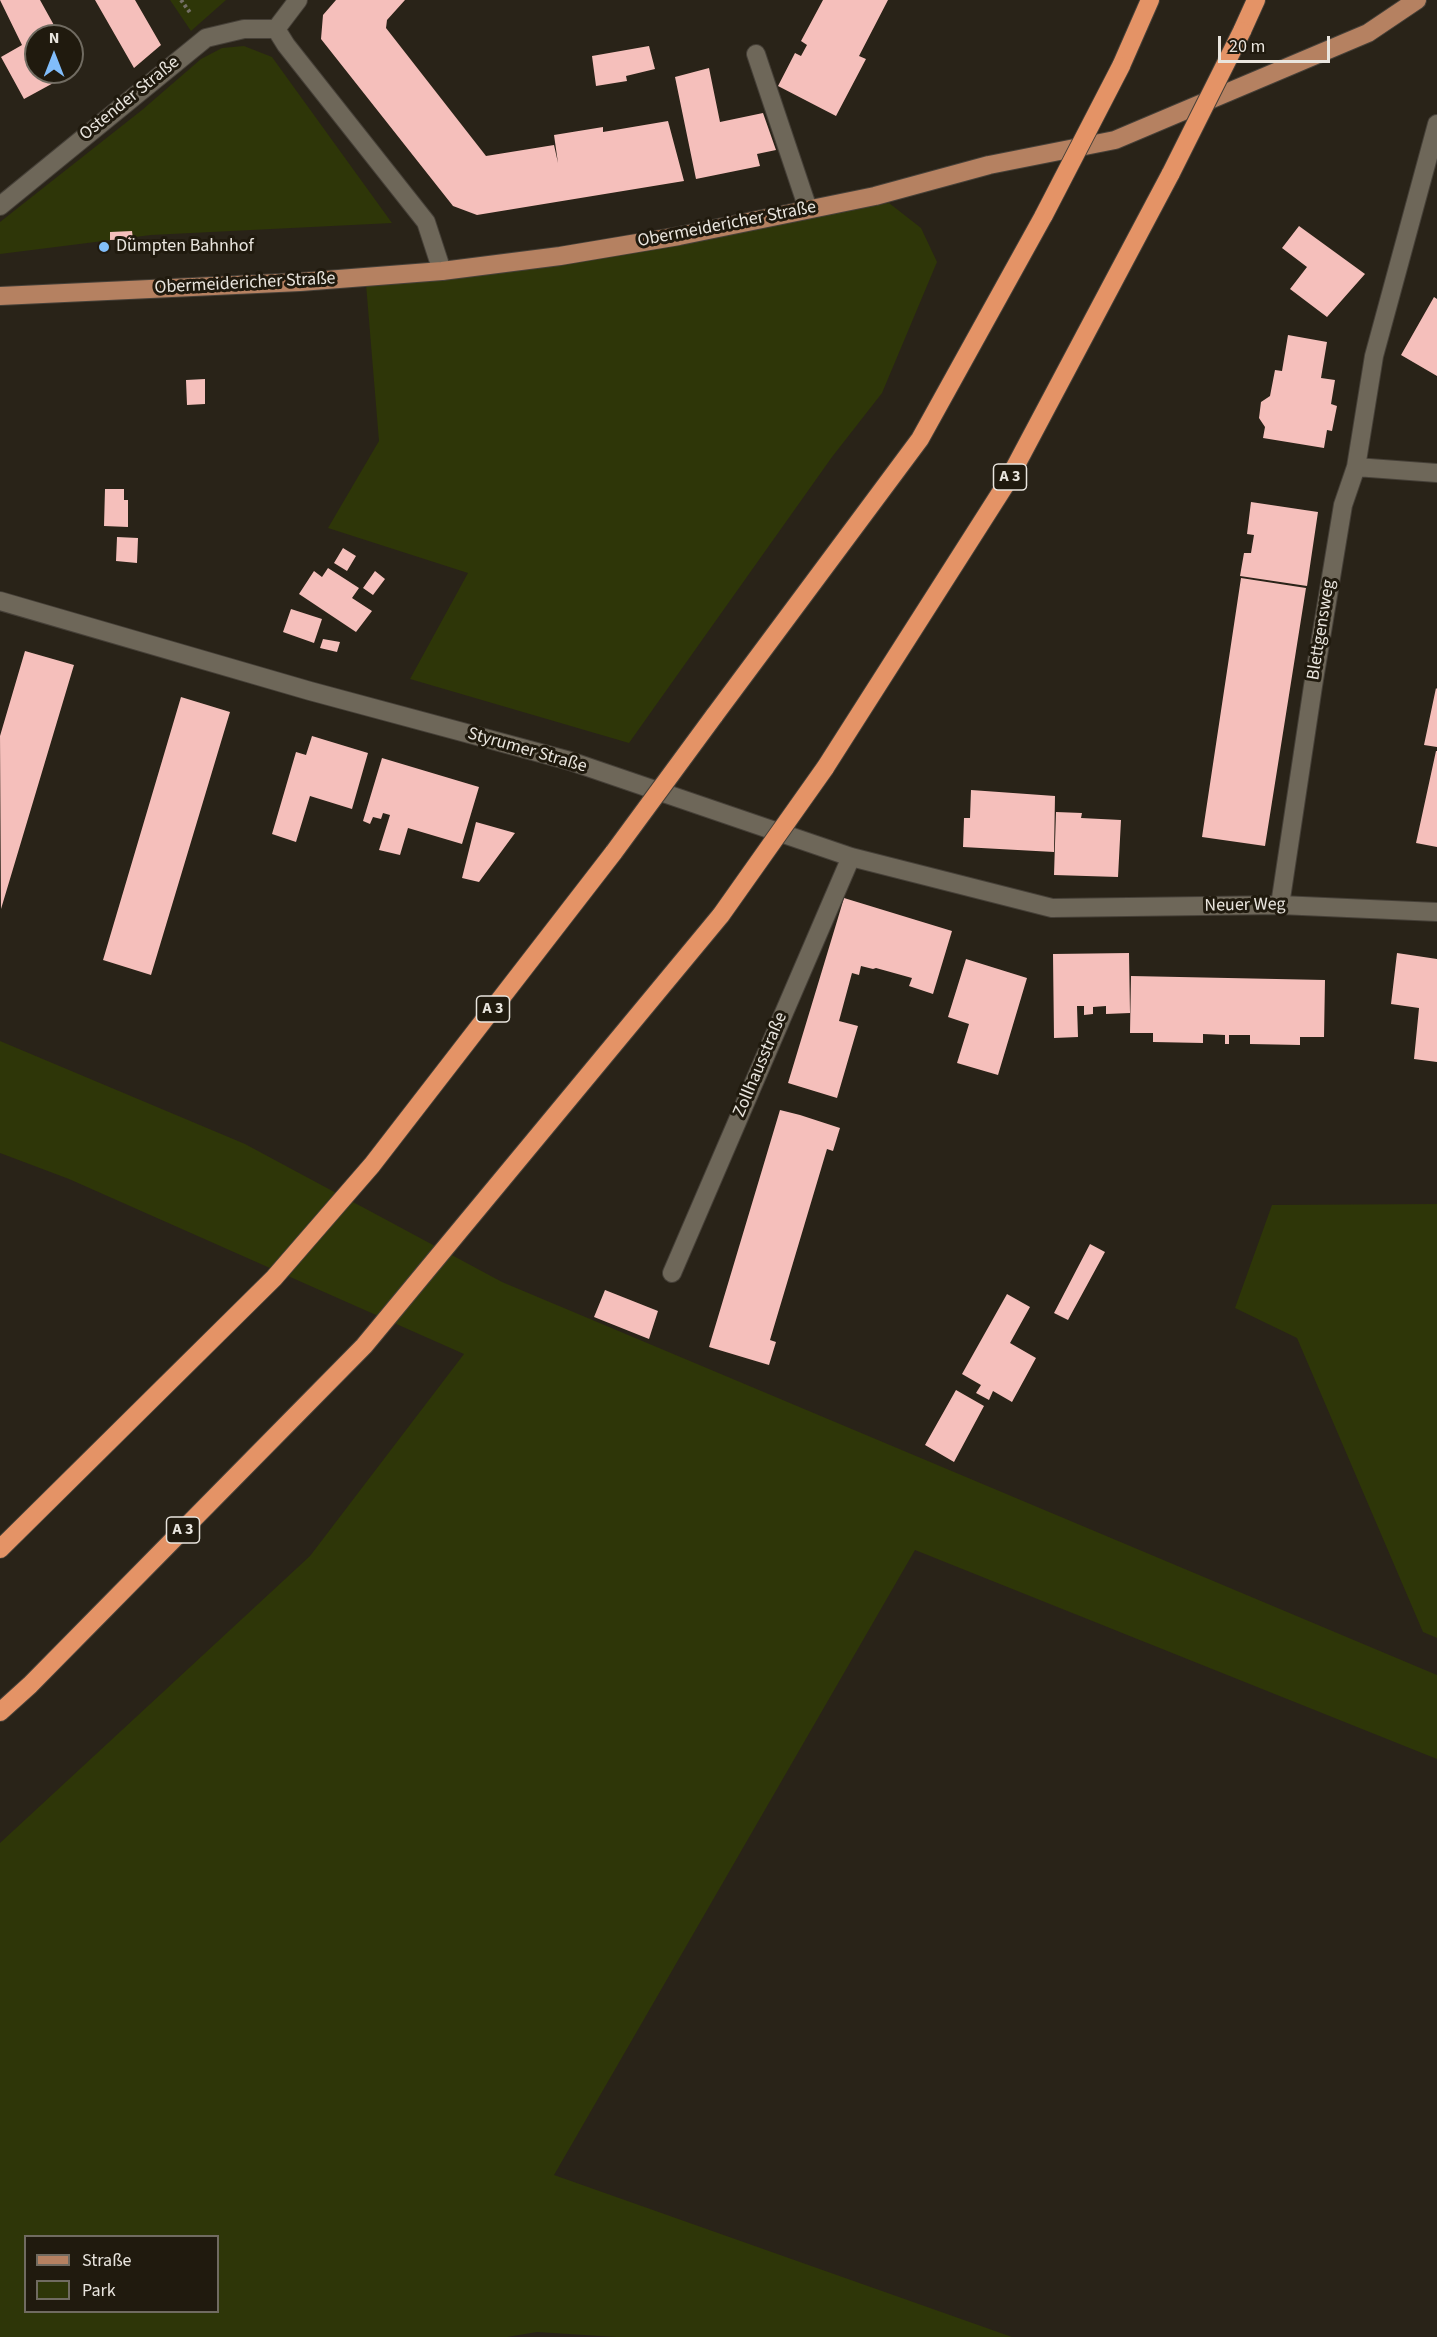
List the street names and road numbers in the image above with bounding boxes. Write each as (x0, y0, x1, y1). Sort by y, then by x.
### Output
street label: Ostender Straße (76, 52, 184, 146)
street label: Obermeidericher Straße (636, 197, 818, 253)
street label: Obermeidericher Straße (154, 268, 336, 300)
road number: A 3 (994, 464, 1026, 490)
street label: Blettgensweg (1303, 578, 1341, 682)
street label: Styrumer Straße (465, 724, 589, 778)
street label: Neuer Weg (1204, 894, 1286, 918)
road number: A 3 (476, 996, 510, 1022)
street label: Zollhausstraße (729, 1009, 793, 1121)
road number: A 3 (166, 1517, 200, 1543)

